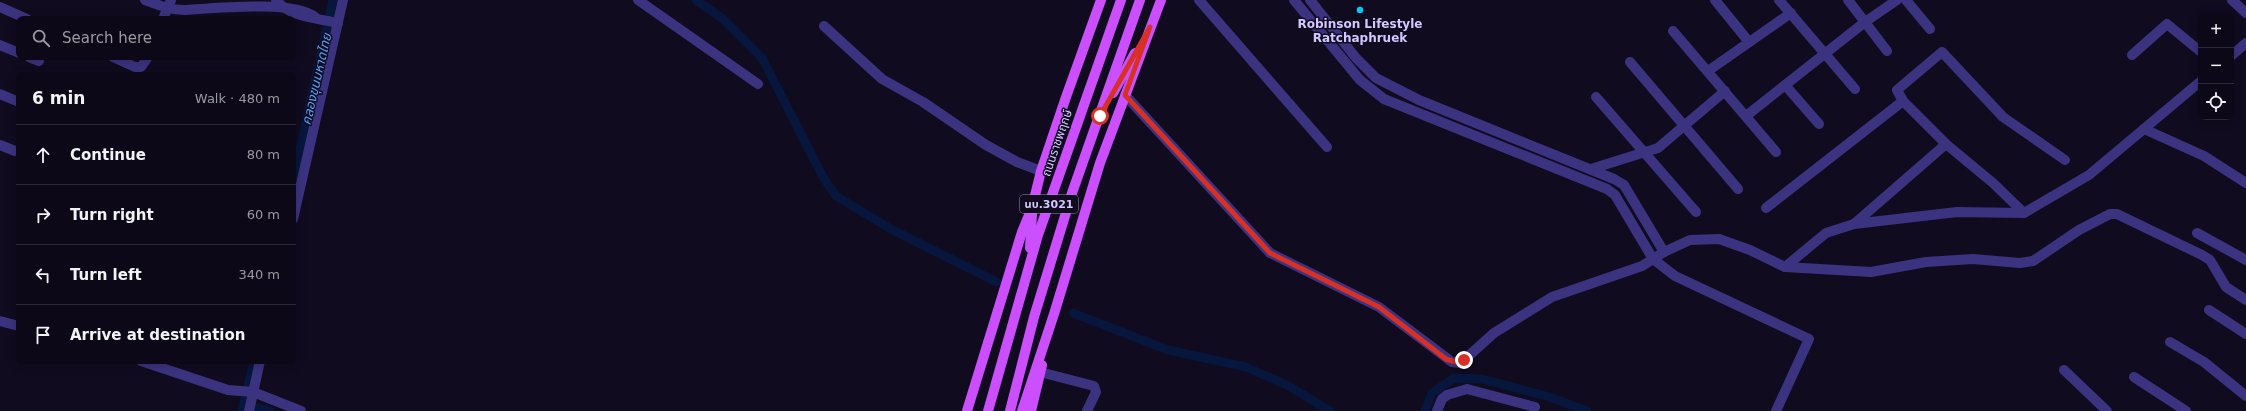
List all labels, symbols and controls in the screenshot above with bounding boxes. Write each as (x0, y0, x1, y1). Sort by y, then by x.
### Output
marker: Robinson Lifestyle Ratchaphruek (1355, 5, 1365, 15)
map controls (2198, 12, 2234, 120)
button: + (2198, 12, 2234, 48)
search box (16, 16, 296, 60)
place label: Robinson Lifestyle Ratchaphruek (1298, 17, 1422, 45)
icon: search (30, 27, 52, 49)
text: Search here (62, 29, 152, 47)
water label: คลองขุนมหาดไทย (299, 31, 336, 127)
button: − (2198, 48, 2234, 84)
button: locate (2198, 84, 2234, 120)
text: 6 min (32, 88, 85, 108)
text: Walk · 480 m (195, 91, 280, 106)
street label: ถนนราชพฤกษ์ (1039, 107, 1075, 178)
route start (1091, 107, 1109, 125)
icon: ahead (32, 144, 54, 166)
text: Continue (70, 146, 146, 164)
text: 80 m (247, 147, 280, 162)
road number: นบ.3021 (1020, 195, 1078, 213)
icon: right (32, 204, 54, 226)
text: Turn right (70, 206, 154, 224)
text: 60 m (247, 207, 280, 222)
icon: left (32, 264, 54, 286)
text: Turn left (70, 266, 142, 284)
text: 340 m (238, 267, 280, 282)
icon: arrive (32, 324, 54, 346)
text: Arrive at destination (70, 326, 245, 344)
route end (1455, 351, 1473, 369)

